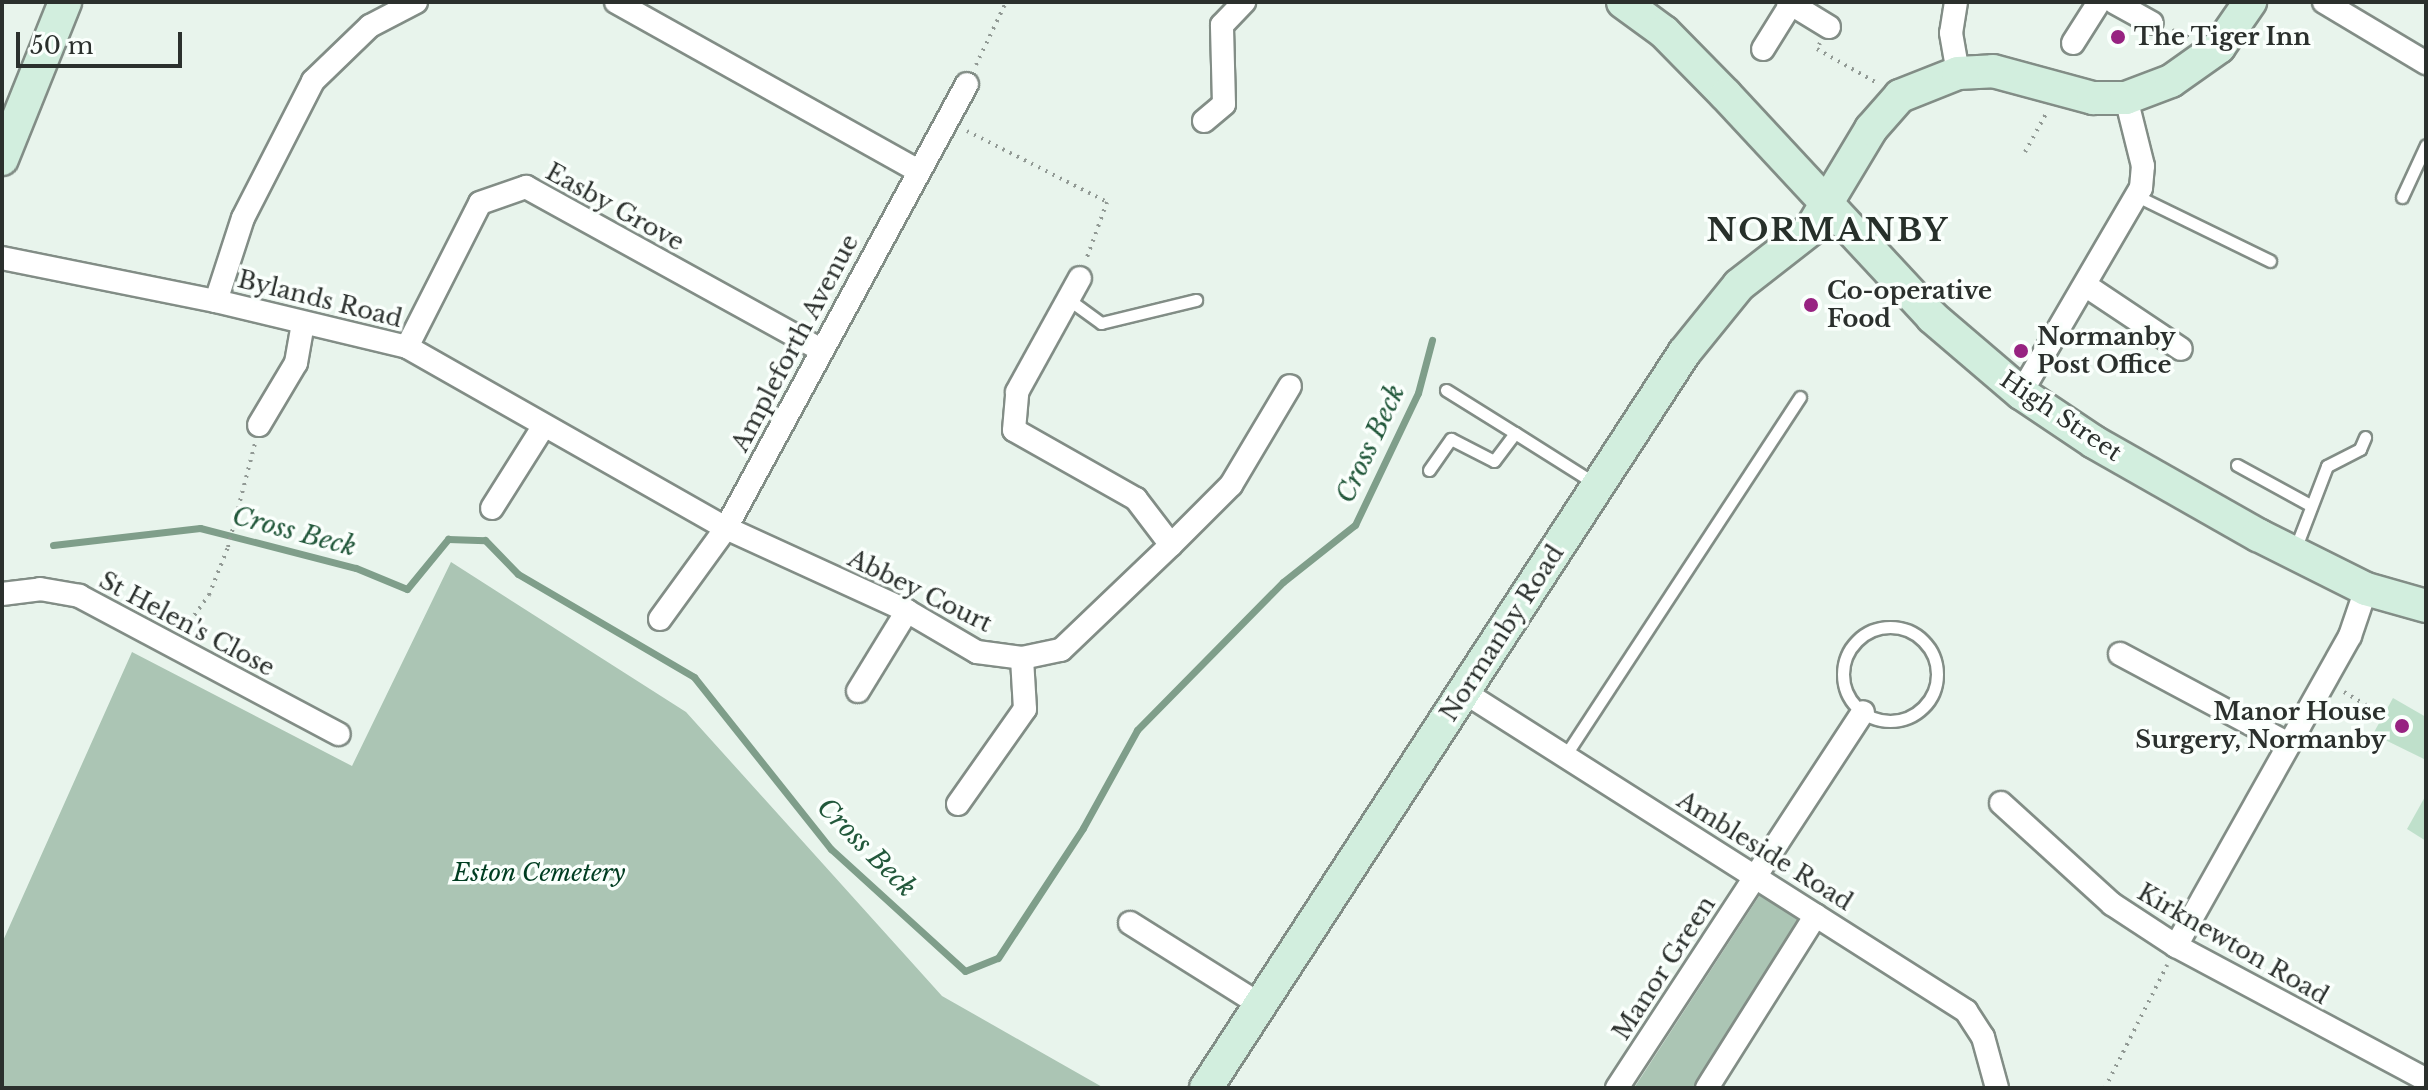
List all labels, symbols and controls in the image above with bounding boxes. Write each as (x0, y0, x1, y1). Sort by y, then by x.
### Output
scale bar (20, 16, 186, 66)
place label: The Tiger Inn (2134, 23, 2312, 51)
marker: The Tiger Inn (2109, 28, 2127, 46)
text: 50 m (30, 31, 93, 60)
street label: Easby Grove (541, 157, 689, 257)
district label: NORMANBY (1707, 211, 1949, 249)
street label: Ampleforth Avenue (725, 229, 865, 457)
street label: Bylands Road (235, 265, 405, 333)
place label: Co-operative Food (1827, 277, 1992, 333)
marker: Co-operative Food (1802, 296, 1820, 314)
place label: Normanby Post Office (2037, 323, 2176, 379)
marker: Normanby Post Office (2012, 342, 2030, 360)
street label: High Street (1995, 365, 2127, 467)
water label: Cross Beck (1330, 380, 1412, 508)
water label: Cross Beck (229, 501, 359, 563)
street label: Normanby Road (1434, 539, 1570, 727)
street label: Abbey Court (843, 544, 997, 638)
street label: St Helen's Close (94, 566, 280, 682)
place label: Manor House Surgery, Normanby (2135, 698, 2386, 754)
marker: Manor House Surgery, Normanby (2393, 717, 2411, 735)
street label: Ambleside Road (1672, 785, 1858, 917)
water label: Cross Beck (810, 792, 922, 904)
park label: Eston Cemetery (452, 859, 626, 887)
street label: Kirknewton Road (2132, 878, 2334, 1010)
street label: Manor Green (1607, 890, 1721, 1046)

